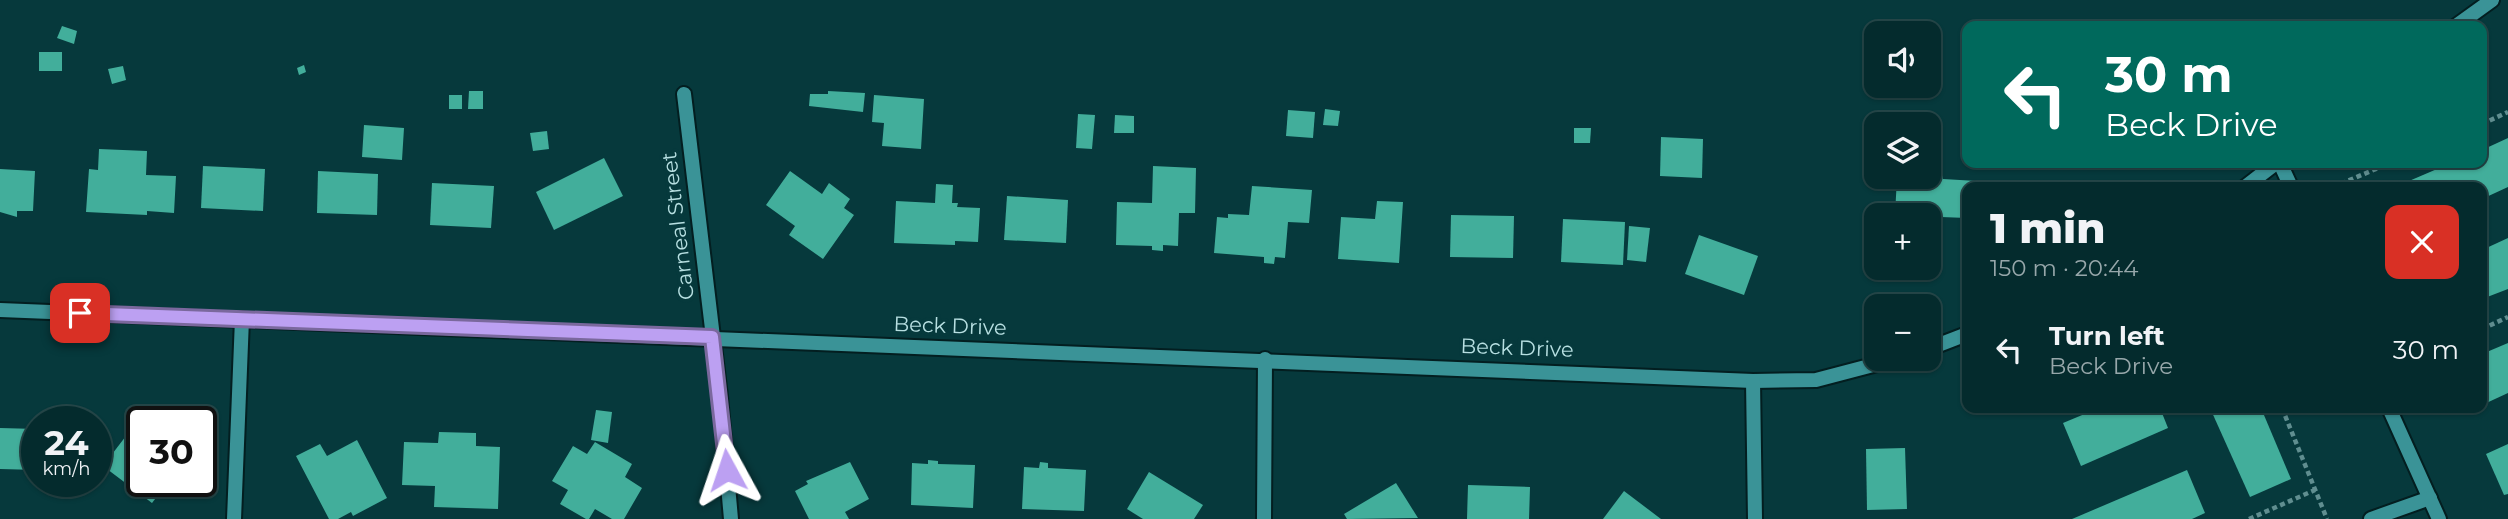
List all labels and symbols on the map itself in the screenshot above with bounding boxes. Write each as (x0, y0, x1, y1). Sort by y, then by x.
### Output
street label: Carneal Street (656, 151, 699, 302)
pin (50, 283, 110, 343)
street label: Beck Drive (893, 311, 1007, 340)
street label: Beck Drive (1460, 333, 1574, 362)
speed limit sign: 30 (126, 406, 217, 497)
position arrow (690, 433, 764, 507)

